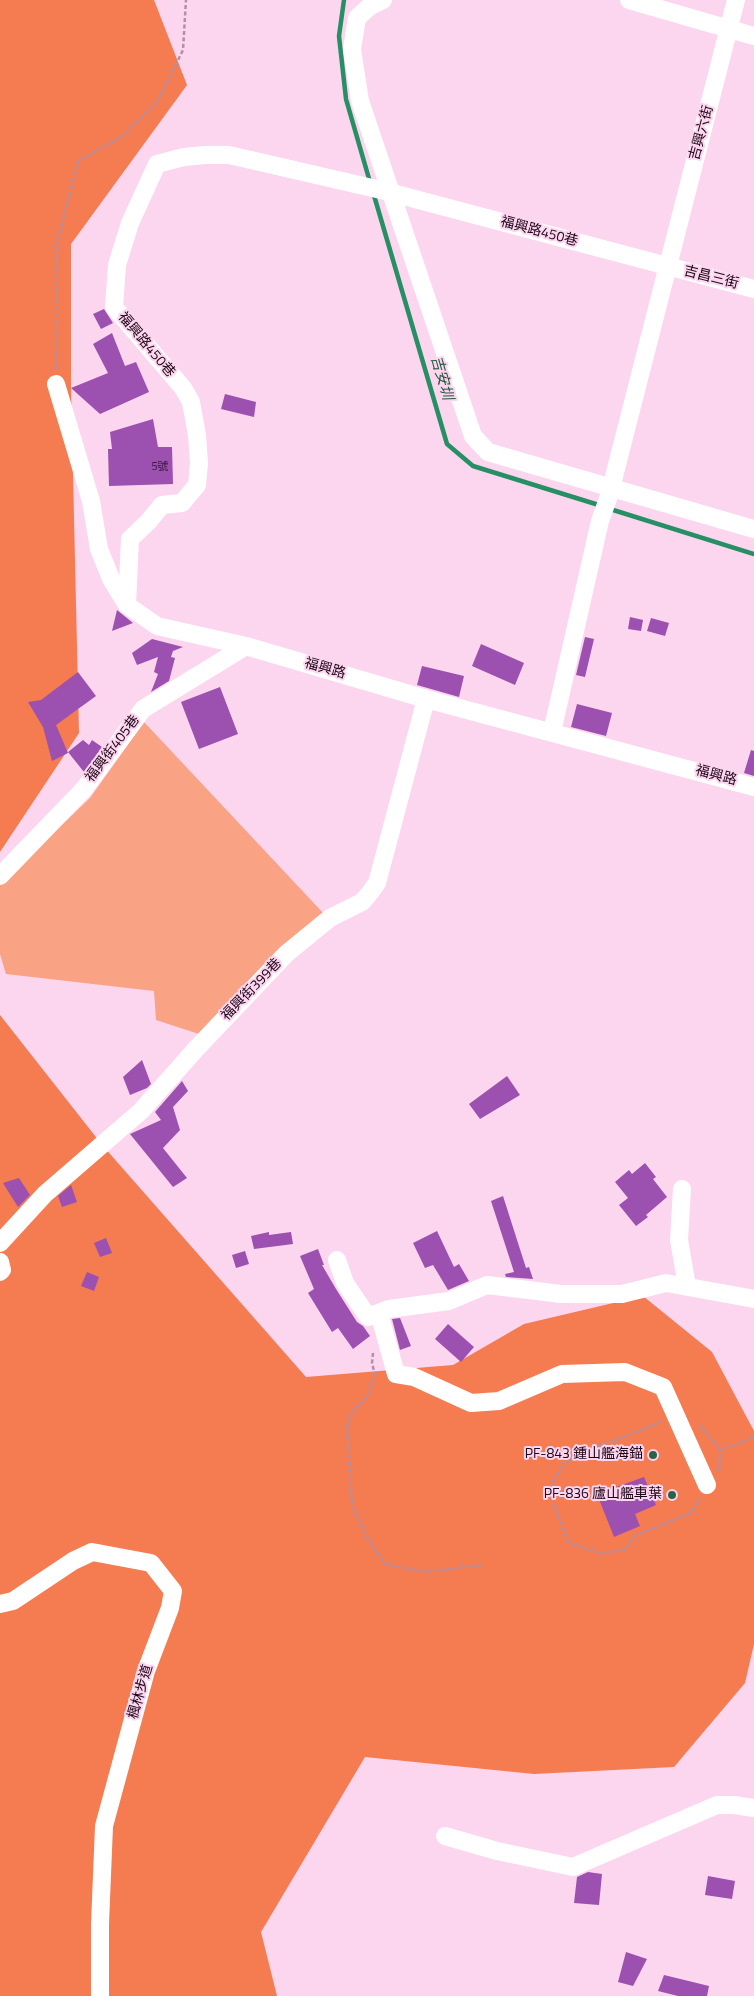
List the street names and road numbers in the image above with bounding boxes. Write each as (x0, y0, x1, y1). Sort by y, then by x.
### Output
street label: 吉興六街 (687, 104, 717, 162)
street label: 福興路450巷 (498, 214, 580, 250)
street label: 吉昌三街 (682, 263, 740, 293)
street label: 福興路450巷 (114, 309, 178, 381)
street label: 福興路 (302, 655, 348, 683)
street label: 福興街405巷 (82, 712, 144, 786)
street label: 福興路 (694, 762, 738, 790)
street label: 福興街399巷 (218, 956, 286, 1024)
street label: 楓林步道 (125, 1663, 157, 1721)

